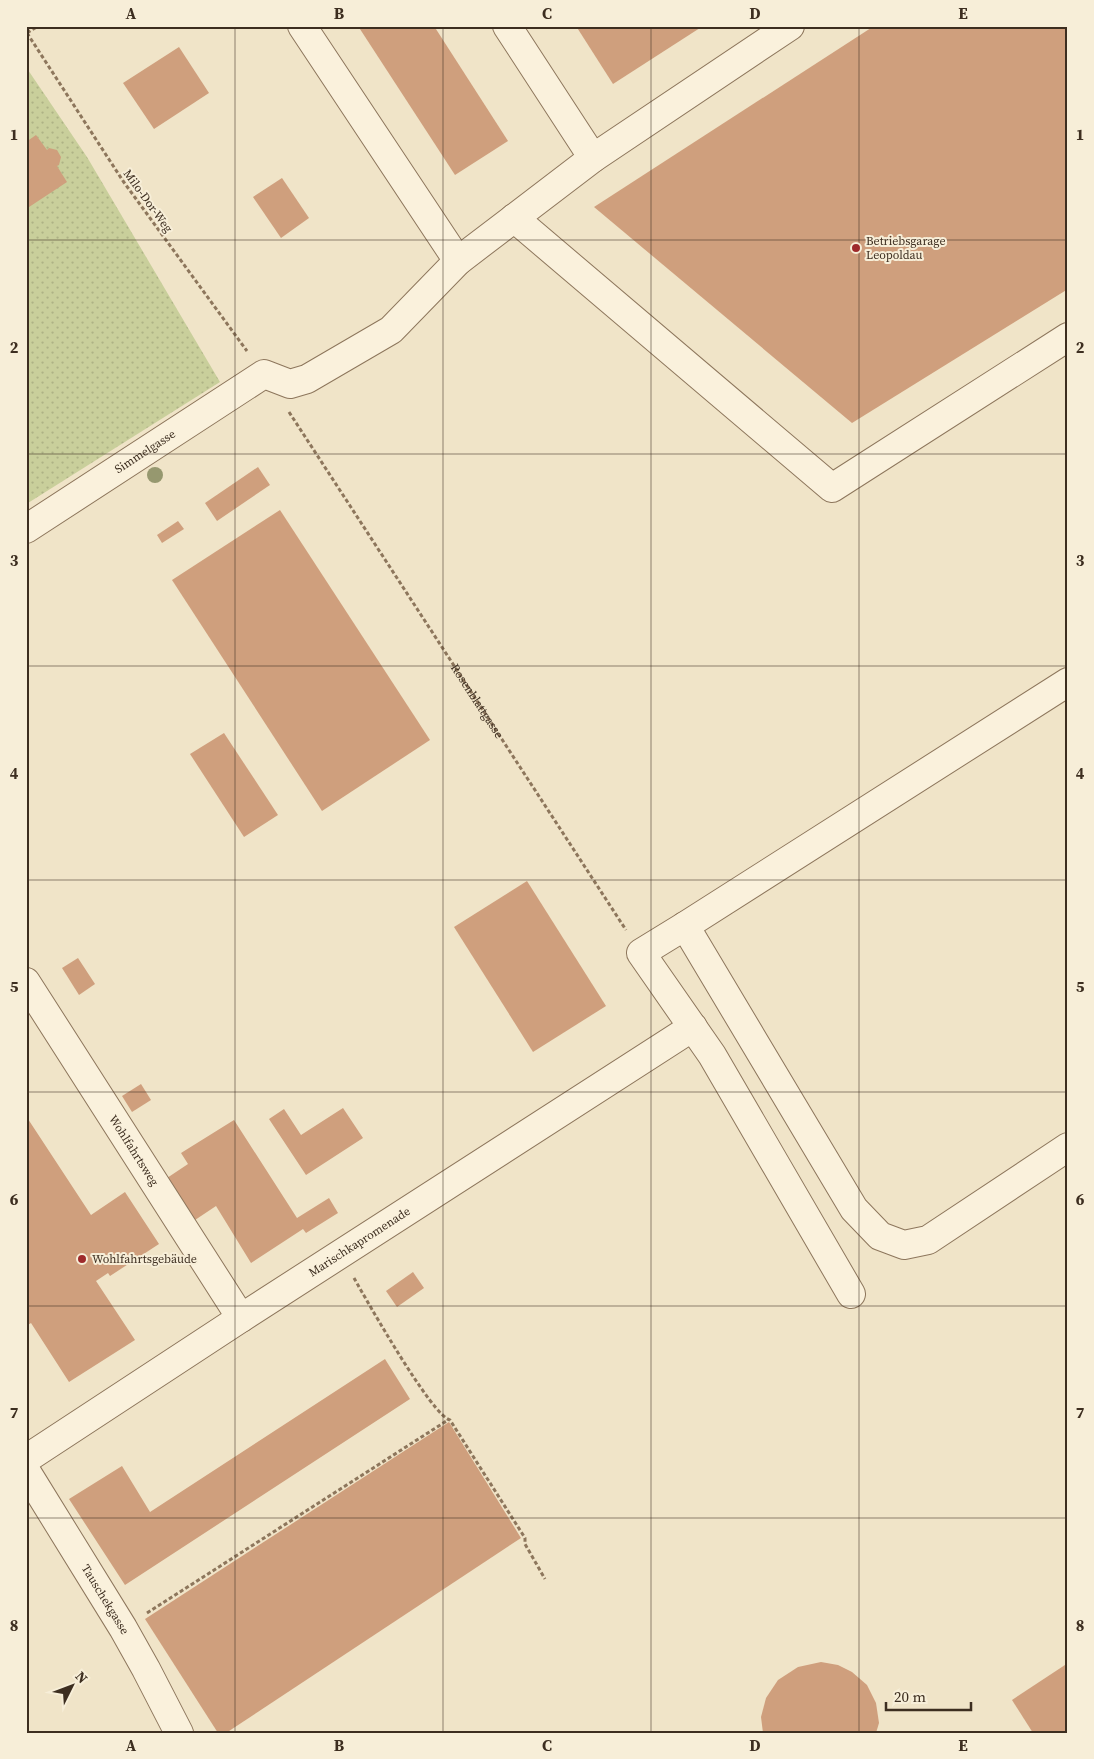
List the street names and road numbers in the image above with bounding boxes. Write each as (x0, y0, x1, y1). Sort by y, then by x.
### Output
street label: Milo-Dor-Weg (120, 166, 176, 236)
street label: Simmelgasse (112, 426, 178, 477)
street label: Rosenblattgasse (447, 661, 507, 742)
street label: Wohlfahrtsweg (105, 1112, 162, 1189)
street label: Marischkapromenade (306, 1203, 413, 1280)
street label: Tauschekgasse (78, 1562, 133, 1637)

